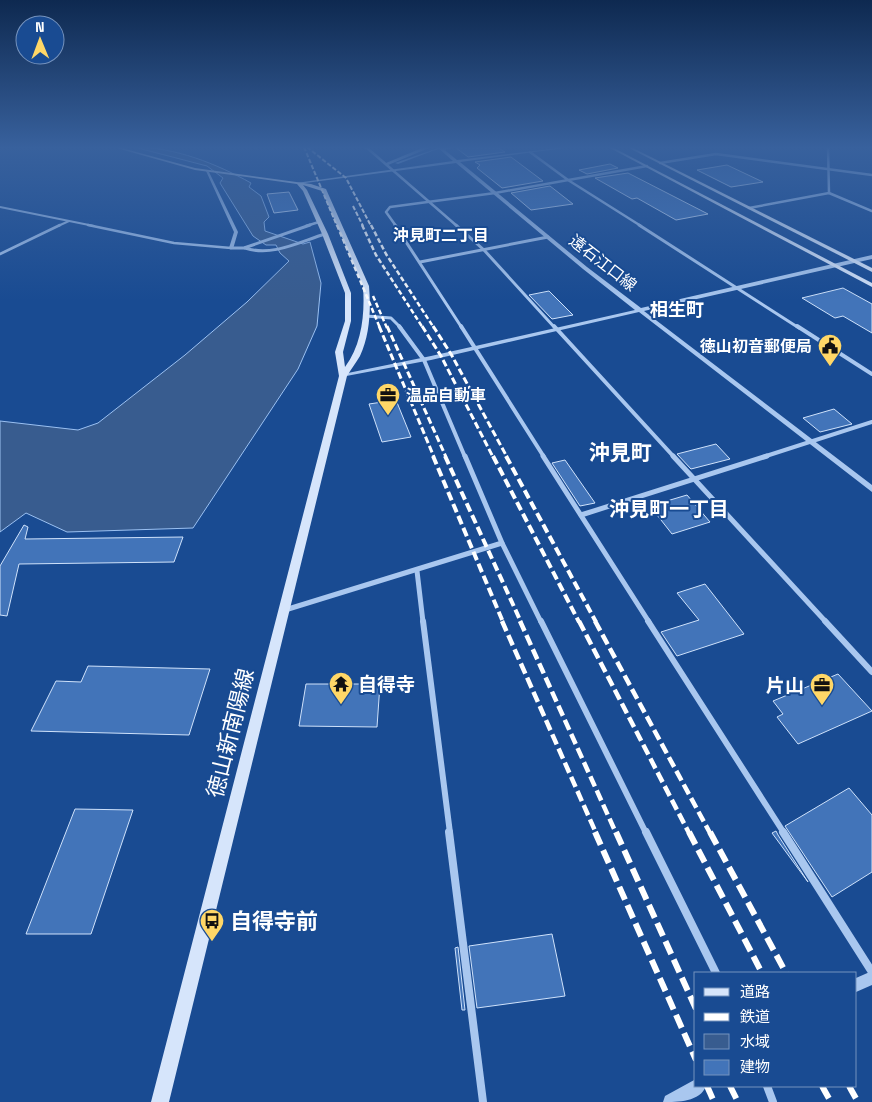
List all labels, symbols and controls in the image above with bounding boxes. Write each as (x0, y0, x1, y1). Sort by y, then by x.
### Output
north arrow (15, 15, 65, 65)
text: N (35, 18, 45, 36)
district label: 沖見町二丁目 (393, 225, 489, 246)
street label: 遠石江口線 (565, 230, 641, 296)
district label: 相生町 (650, 298, 704, 321)
public building icon: 徳山初音郵便局 (817, 333, 843, 367)
place label: 徳山初音郵便局 (700, 336, 812, 357)
office icon: 温品自動車 (375, 382, 401, 416)
place label: 温品自動車 (406, 385, 486, 406)
district label: 沖見町 (589, 439, 652, 466)
district label: 沖見町一丁目 (609, 496, 729, 522)
street label: 徳山新南陽線 (200, 666, 260, 800)
temple icon: 自得寺 (328, 671, 354, 705)
place label: 自得寺 (358, 672, 415, 697)
office icon: 片山 (809, 672, 835, 706)
place label: 片山 (766, 673, 804, 698)
place label: 自得寺前 (230, 907, 318, 935)
bus stop icon: 自得寺前 (199, 908, 225, 942)
legend (694, 972, 857, 1087)
text: 道路 (740, 982, 770, 1001)
text: 鉄道 (740, 1007, 770, 1026)
text: 水域 (740, 1032, 770, 1051)
text: 建物 (740, 1057, 770, 1076)

